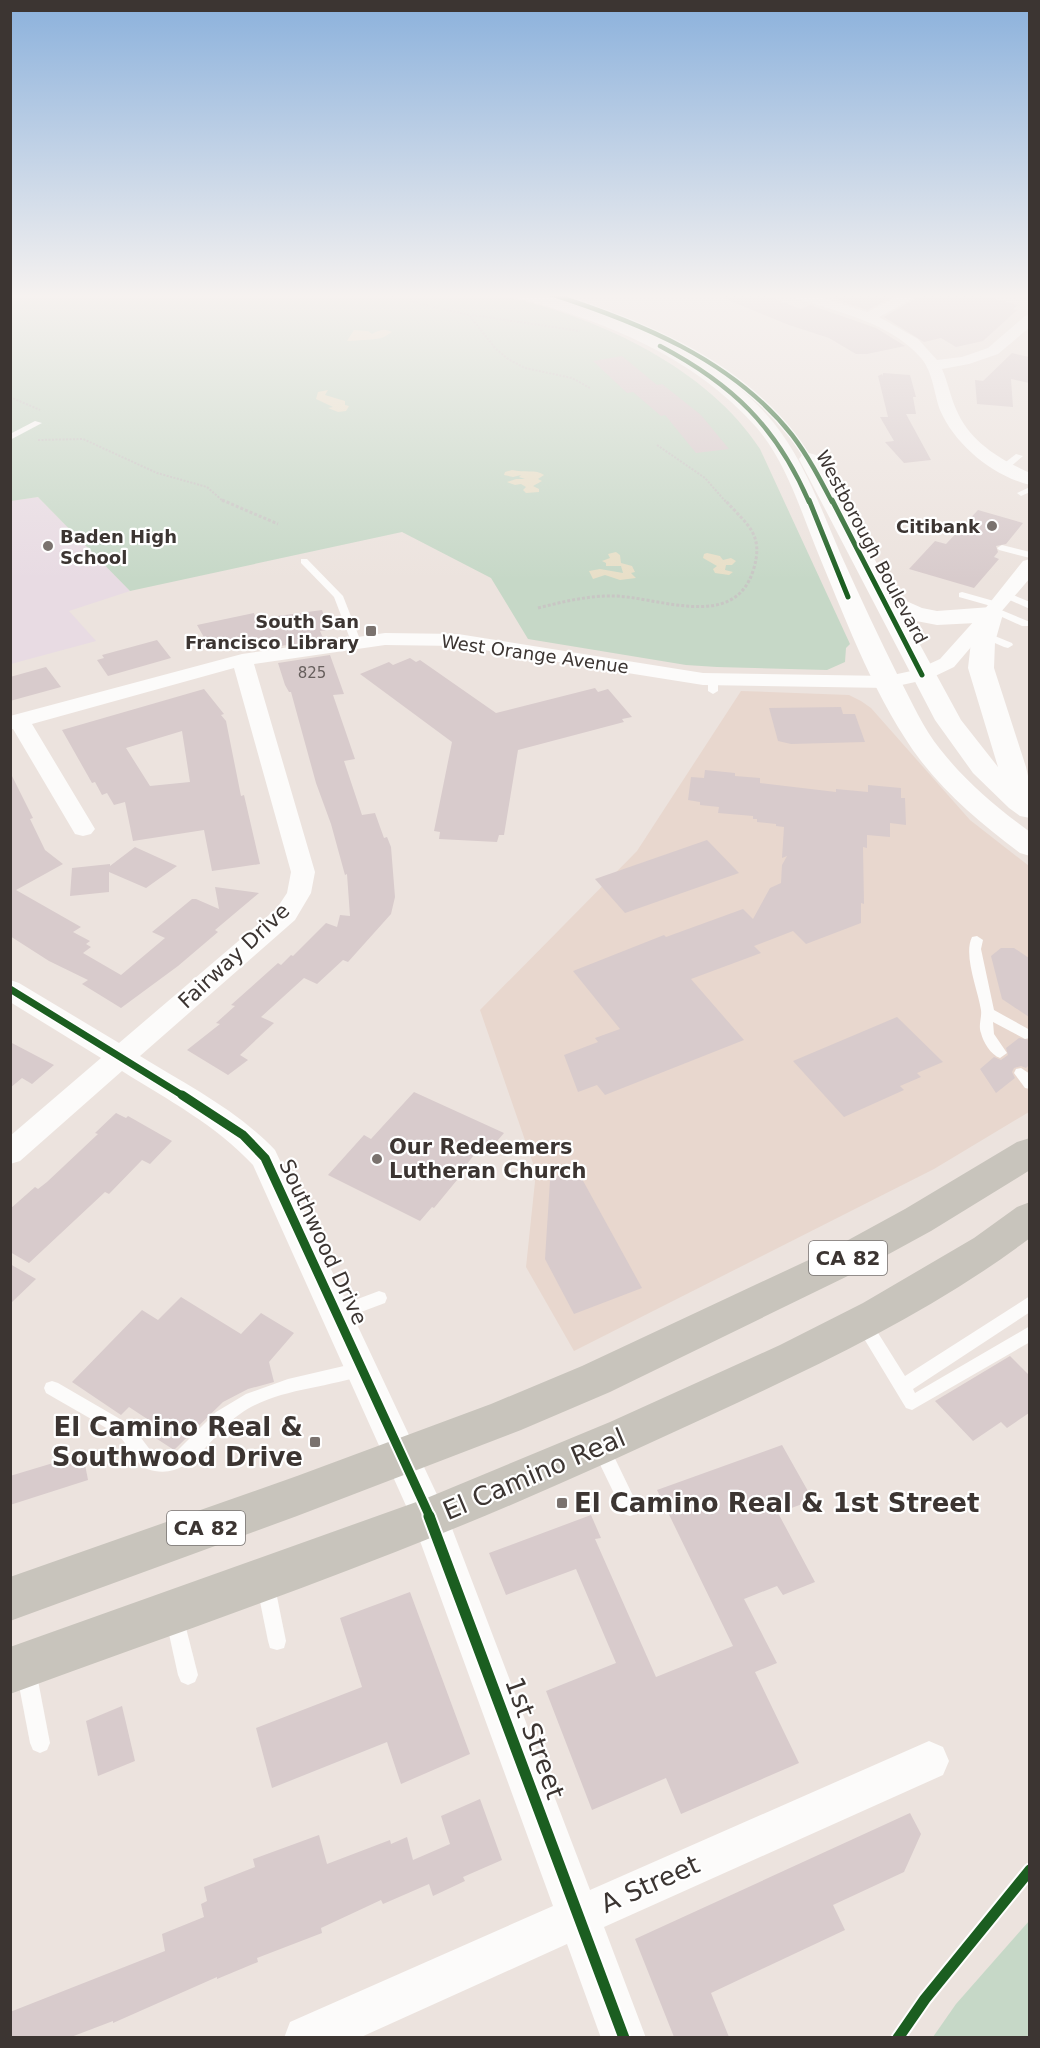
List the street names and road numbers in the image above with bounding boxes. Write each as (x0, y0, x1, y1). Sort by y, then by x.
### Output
street label: Westborough Boulevard (812, 447, 932, 647)
street label: West Orange Avenue (440, 630, 630, 678)
street label: Fairway Drive (174, 899, 294, 1013)
street label: Southwood Drive (274, 1155, 372, 1329)
road number: CA 82 (809, 1241, 887, 1275)
street label: El Camino Real (438, 1422, 630, 1526)
road number: CA 82 (167, 1511, 245, 1545)
street label: 1st Street (499, 1673, 571, 1803)
street label: A Street (596, 1849, 704, 1919)

